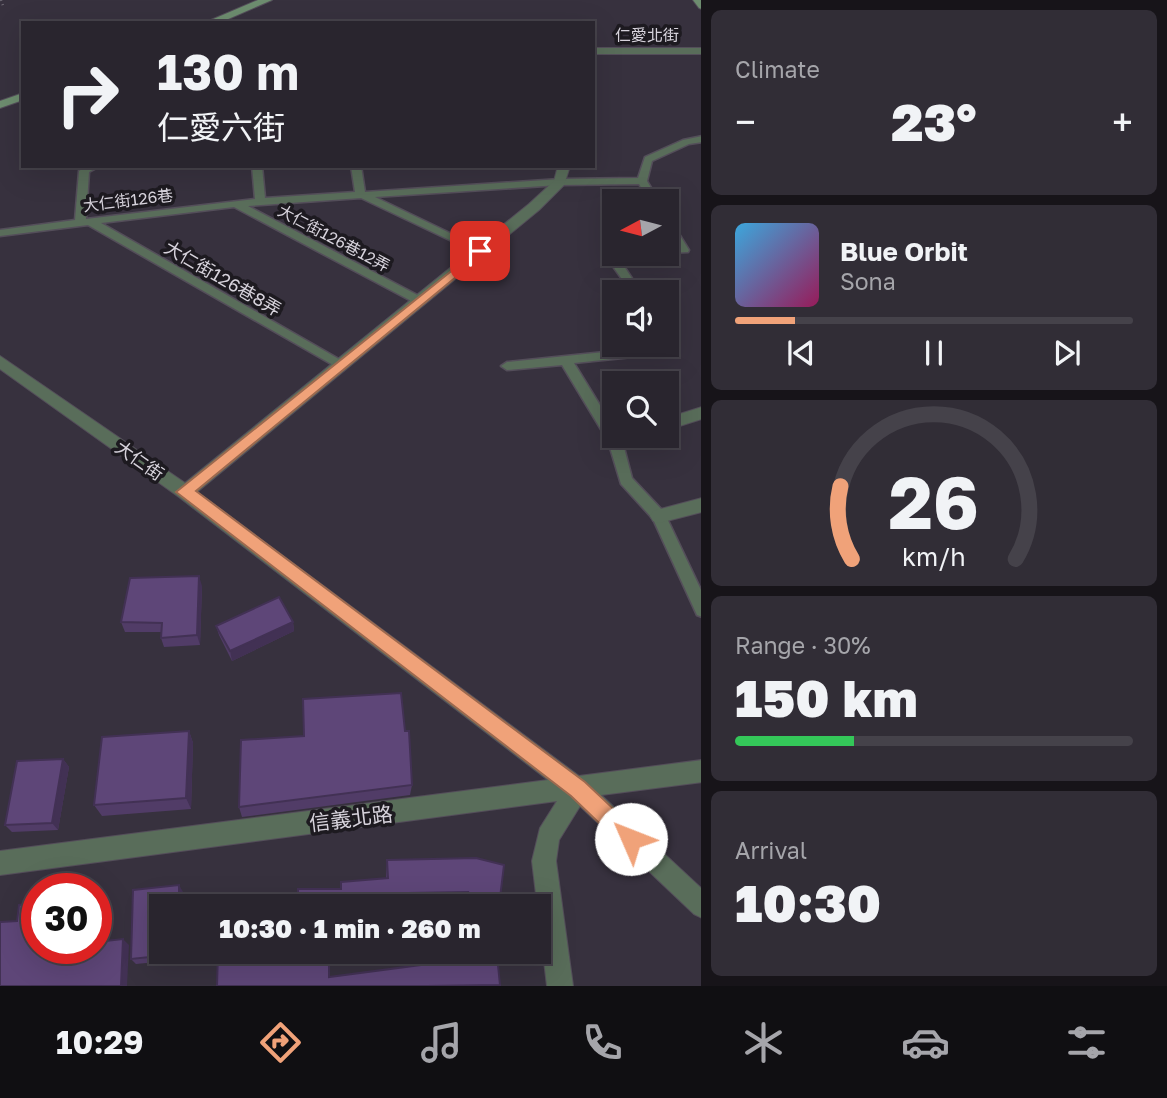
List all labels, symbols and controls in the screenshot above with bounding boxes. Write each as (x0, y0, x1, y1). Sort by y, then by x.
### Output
street label: 仁愛北街 (615, 25, 679, 45)
text: 130 m (157, 42, 299, 101)
icon: right (42, 49, 133, 140)
text: Climate (735, 55, 820, 83)
text: 23° (891, 90, 977, 152)
text: − (735, 99, 756, 144)
text: + (1112, 99, 1133, 144)
text: 仁愛六街 (157, 108, 285, 146)
street label: 大仁街126巷 (82, 185, 174, 215)
north arrow (602, 189, 679, 266)
map controls (602, 189, 679, 448)
street label: 大仁街126巷12弄 (275, 200, 393, 276)
pin (450, 221, 510, 281)
icon: arrive (461, 232, 499, 270)
street label: 大仁街126巷8弄 (161, 236, 285, 320)
text: Blue Orbit (840, 236, 968, 267)
text: Sona (840, 267, 896, 295)
button: sound (602, 280, 679, 357)
icon: previous (782, 334, 820, 372)
icon: pause (915, 334, 953, 372)
icon: next (1048, 334, 1086, 372)
button: search (602, 371, 679, 448)
street label: 大仁街 (112, 436, 168, 484)
text: 26 (889, 458, 979, 545)
text: km/h (902, 541, 966, 572)
text: Range · 30% (735, 631, 870, 659)
text: 150 km (735, 666, 918, 728)
street label: 信義北路 (308, 800, 394, 836)
position arrow (594, 802, 668, 876)
text: Arrival (735, 836, 807, 864)
text: 10:30 (735, 871, 881, 933)
speed limit sign: 30 (21, 873, 112, 964)
text: 10:30 · 1 min · 260 m (219, 913, 481, 944)
icon: directions (256, 1018, 305, 1067)
icon: music (417, 1018, 466, 1067)
icon: phone (578, 1018, 627, 1067)
icon: climate (739, 1018, 788, 1067)
icon: car (901, 1018, 950, 1067)
icon: filters (1062, 1018, 1111, 1067)
text: 10:29 (56, 1023, 143, 1061)

